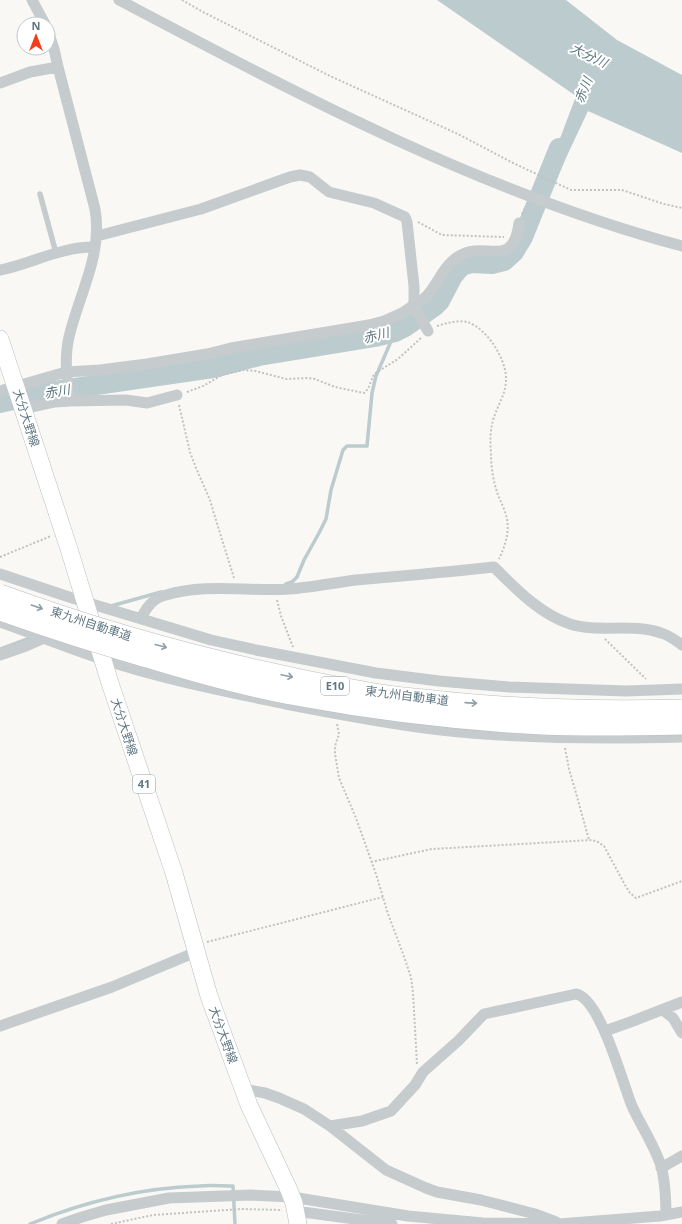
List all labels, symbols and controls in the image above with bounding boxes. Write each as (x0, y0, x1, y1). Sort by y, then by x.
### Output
north arrow (16, 16, 56, 56)
text: N (32, 18, 40, 33)
water label: 大分川 (568, 38, 612, 73)
water label: 赤川 (570, 73, 597, 105)
water label: 赤川 (361, 323, 393, 347)
water label: 赤川 (43, 380, 73, 402)
street label: 大分大野線 (9, 387, 44, 449)
street label: 東九州自動車道 (49, 602, 134, 645)
one-way arrow (30, 604, 43, 611)
one-way arrow (154, 643, 167, 650)
one-way arrow (280, 673, 293, 681)
road number: E10 (321, 677, 349, 695)
street label: 東九州自動車道 (364, 682, 450, 709)
street label: 大分大野線 (107, 696, 142, 758)
one-way arrow (464, 700, 477, 707)
road number: 41 (133, 775, 155, 793)
street label: 大分大野線 (205, 1004, 242, 1066)

